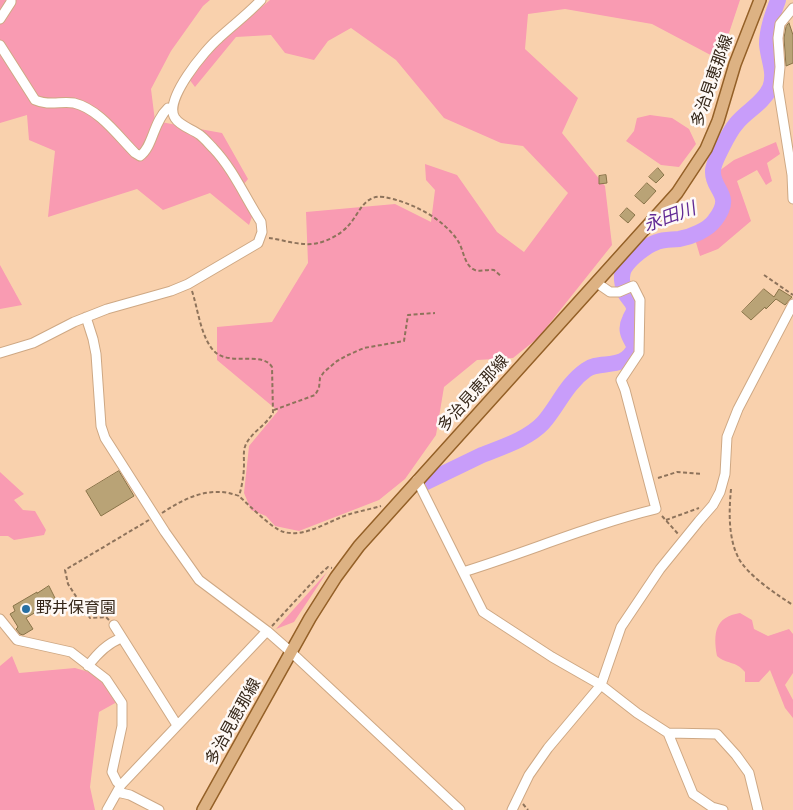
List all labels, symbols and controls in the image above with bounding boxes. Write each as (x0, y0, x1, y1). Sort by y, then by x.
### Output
street label: 多治見恵那線 (688, 32, 738, 130)
water label: 永田川 (641, 199, 699, 237)
street label: 多治見恵那線 (435, 352, 513, 436)
place label: 野井保育園 (36, 599, 116, 619)
marker: 野井保育園 (20, 603, 32, 615)
street label: 多治見恵那線 (202, 675, 266, 769)

